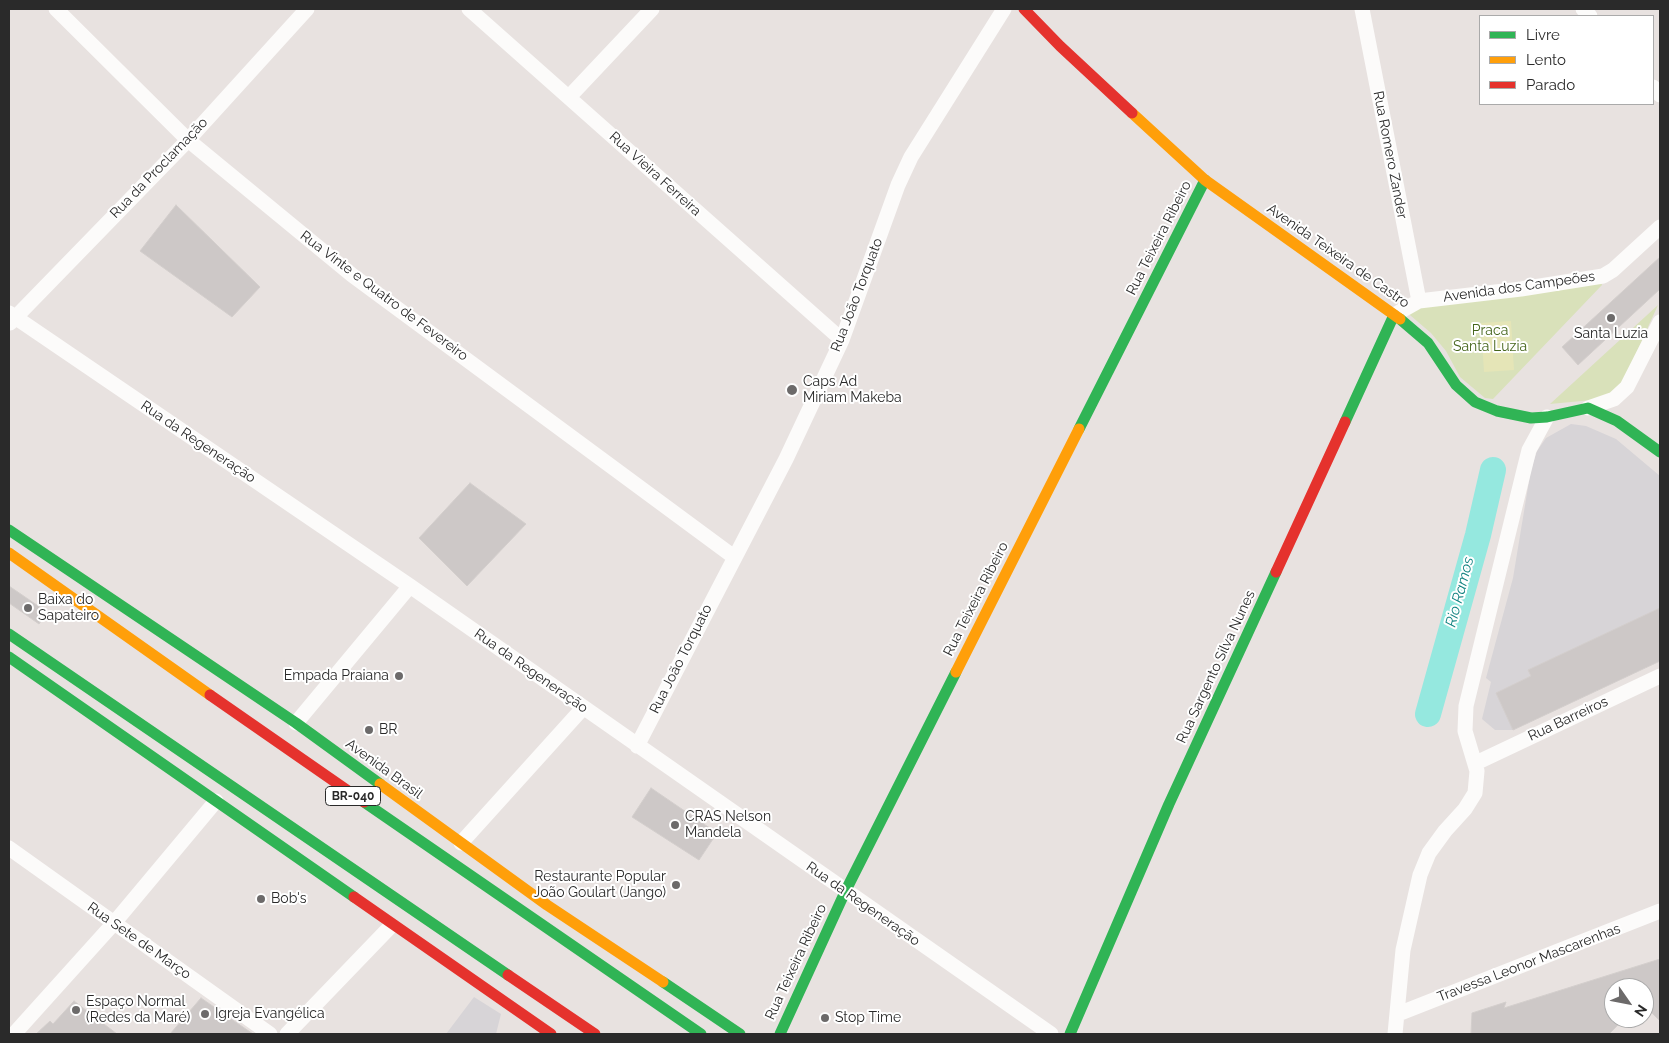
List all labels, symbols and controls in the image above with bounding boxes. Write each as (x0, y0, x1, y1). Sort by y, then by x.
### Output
legend (1479, 15, 1654, 105)
text: Livre (1526, 26, 1560, 44)
text: Lento (1526, 51, 1566, 69)
text: Parado (1526, 76, 1575, 94)
street label: Rua Romero Zander (1369, 90, 1411, 220)
street label: Rua da Proclamação (107, 114, 211, 222)
street label: Rua Vieira Ferreira (606, 128, 704, 220)
street label: Rua Teixeira Ribeiro (1123, 178, 1195, 298)
street label: Avenida Teixeira de Castro (1264, 200, 1412, 312)
street label: Rua Vinte e Quatro de Fevereiro (297, 227, 471, 365)
street label: Rua João Torquato (828, 236, 886, 354)
street label: Avenida dos Campeões (1442, 268, 1596, 306)
marker: Santa Luzia (1605, 312, 1617, 324)
park label: Praca Santa Luzia (1453, 323, 1527, 356)
place label: Santa Luzia (1574, 326, 1648, 342)
place label: Caps Ad Miriam Makeba (803, 374, 902, 407)
marker: Caps Ad Miriam Makeba (785, 383, 799, 397)
street label: Rua da Regeneração (137, 397, 259, 487)
street label: Rua Teixeira Ribeiro (940, 539, 1012, 659)
water label: Rio Ramos (1442, 555, 1478, 629)
street label: Rua Sargento Silva Nunes (1173, 588, 1259, 746)
place label: Baixa do Sapateiro (38, 592, 99, 624)
marker: Baixa do Sapateiro (22, 602, 34, 614)
street label: Rua João Torquato (646, 602, 716, 716)
street label: Rua da Regeneração (471, 625, 591, 717)
place label: Empada Praiana (284, 668, 389, 684)
marker: Empada Praiana (393, 670, 405, 682)
street label: Rua Barreiros (1525, 693, 1611, 745)
place label: BR (379, 722, 397, 738)
marker: BR (363, 724, 375, 736)
street label: Avenida Brasil (342, 735, 426, 803)
road number: BR-040 (326, 786, 380, 806)
place label: CRAS Nelson Mandela (685, 809, 771, 842)
marker: CRAS Nelson Mandela (669, 819, 681, 831)
street label: Rua da Regeneração (803, 858, 923, 950)
place label: Restaurante Popular João Goulart (Jango) (534, 869, 666, 902)
marker: Restaurante Popular João Goulart (Jango) (670, 879, 682, 891)
place label: Bob's (271, 891, 306, 907)
marker: Bob's (255, 893, 267, 905)
street label: Rua Sete de Março (84, 899, 194, 983)
street label: Rua Teixeira Ribeiro (762, 901, 830, 1023)
street label: Travessa Leonor Mascarenhas (1435, 920, 1623, 1006)
north arrow (1604, 978, 1654, 1028)
place label: Espaço Normal (Redes da Maré) (86, 994, 190, 1026)
text: N (1631, 1002, 1650, 1019)
marker: Espaço Normal (Redes da Maré) (70, 1004, 82, 1016)
place label: Igreja Evangélica (215, 1006, 325, 1022)
marker: Igreja Evangélica (199, 1008, 211, 1020)
place label: Stop Time (835, 1010, 901, 1026)
marker: Stop Time (819, 1012, 831, 1024)

